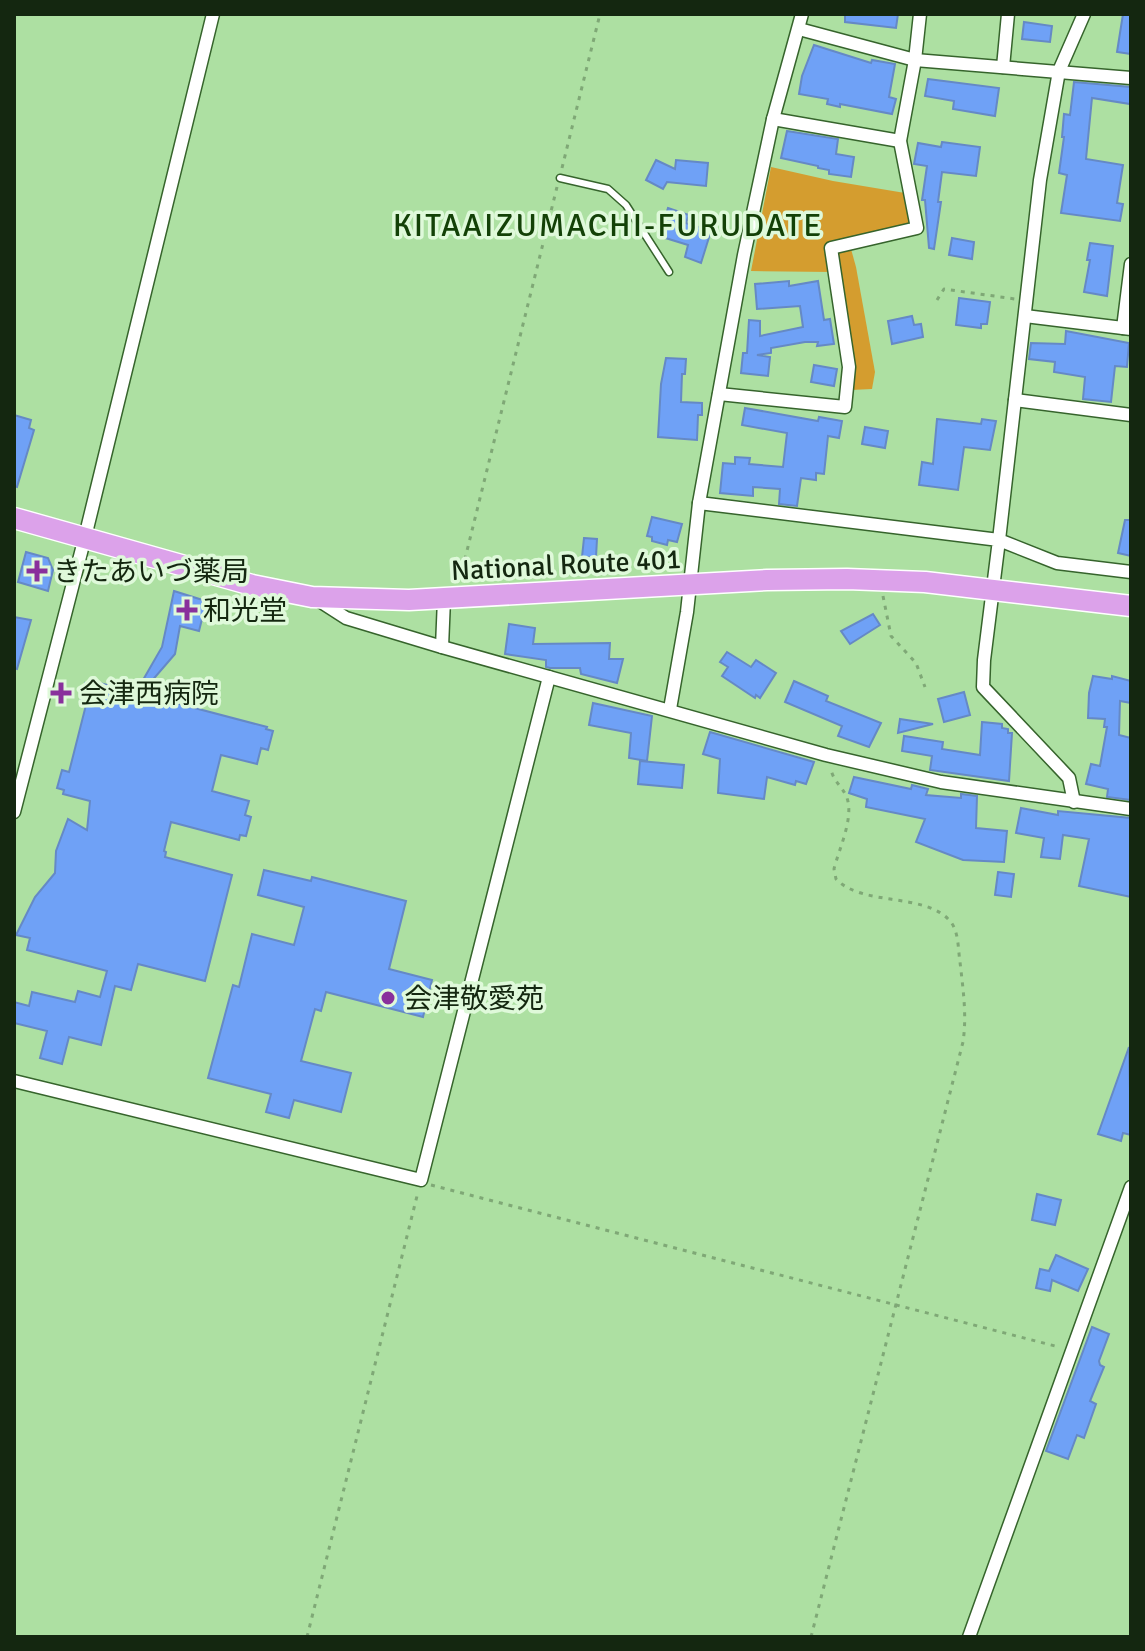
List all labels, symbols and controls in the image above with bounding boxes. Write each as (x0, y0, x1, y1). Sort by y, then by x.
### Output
district label: KITAAIZUMACHI-FURUDATE (393, 206, 823, 245)
street label: National Route 401 (450, 542, 682, 588)
place label: きたあいづ薬局 (53, 555, 249, 589)
marker: きたあいづ薬局 (28, 562, 46, 580)
place label: 和光堂 (203, 594, 287, 628)
marker: 和光堂 (178, 601, 196, 619)
place label: 会津西病院 (79, 677, 219, 711)
marker: 会津西病院 (50, 682, 72, 704)
place label: 会津敬愛苑 (404, 982, 544, 1016)
marker: 会津敬愛苑 (379, 989, 397, 1007)

